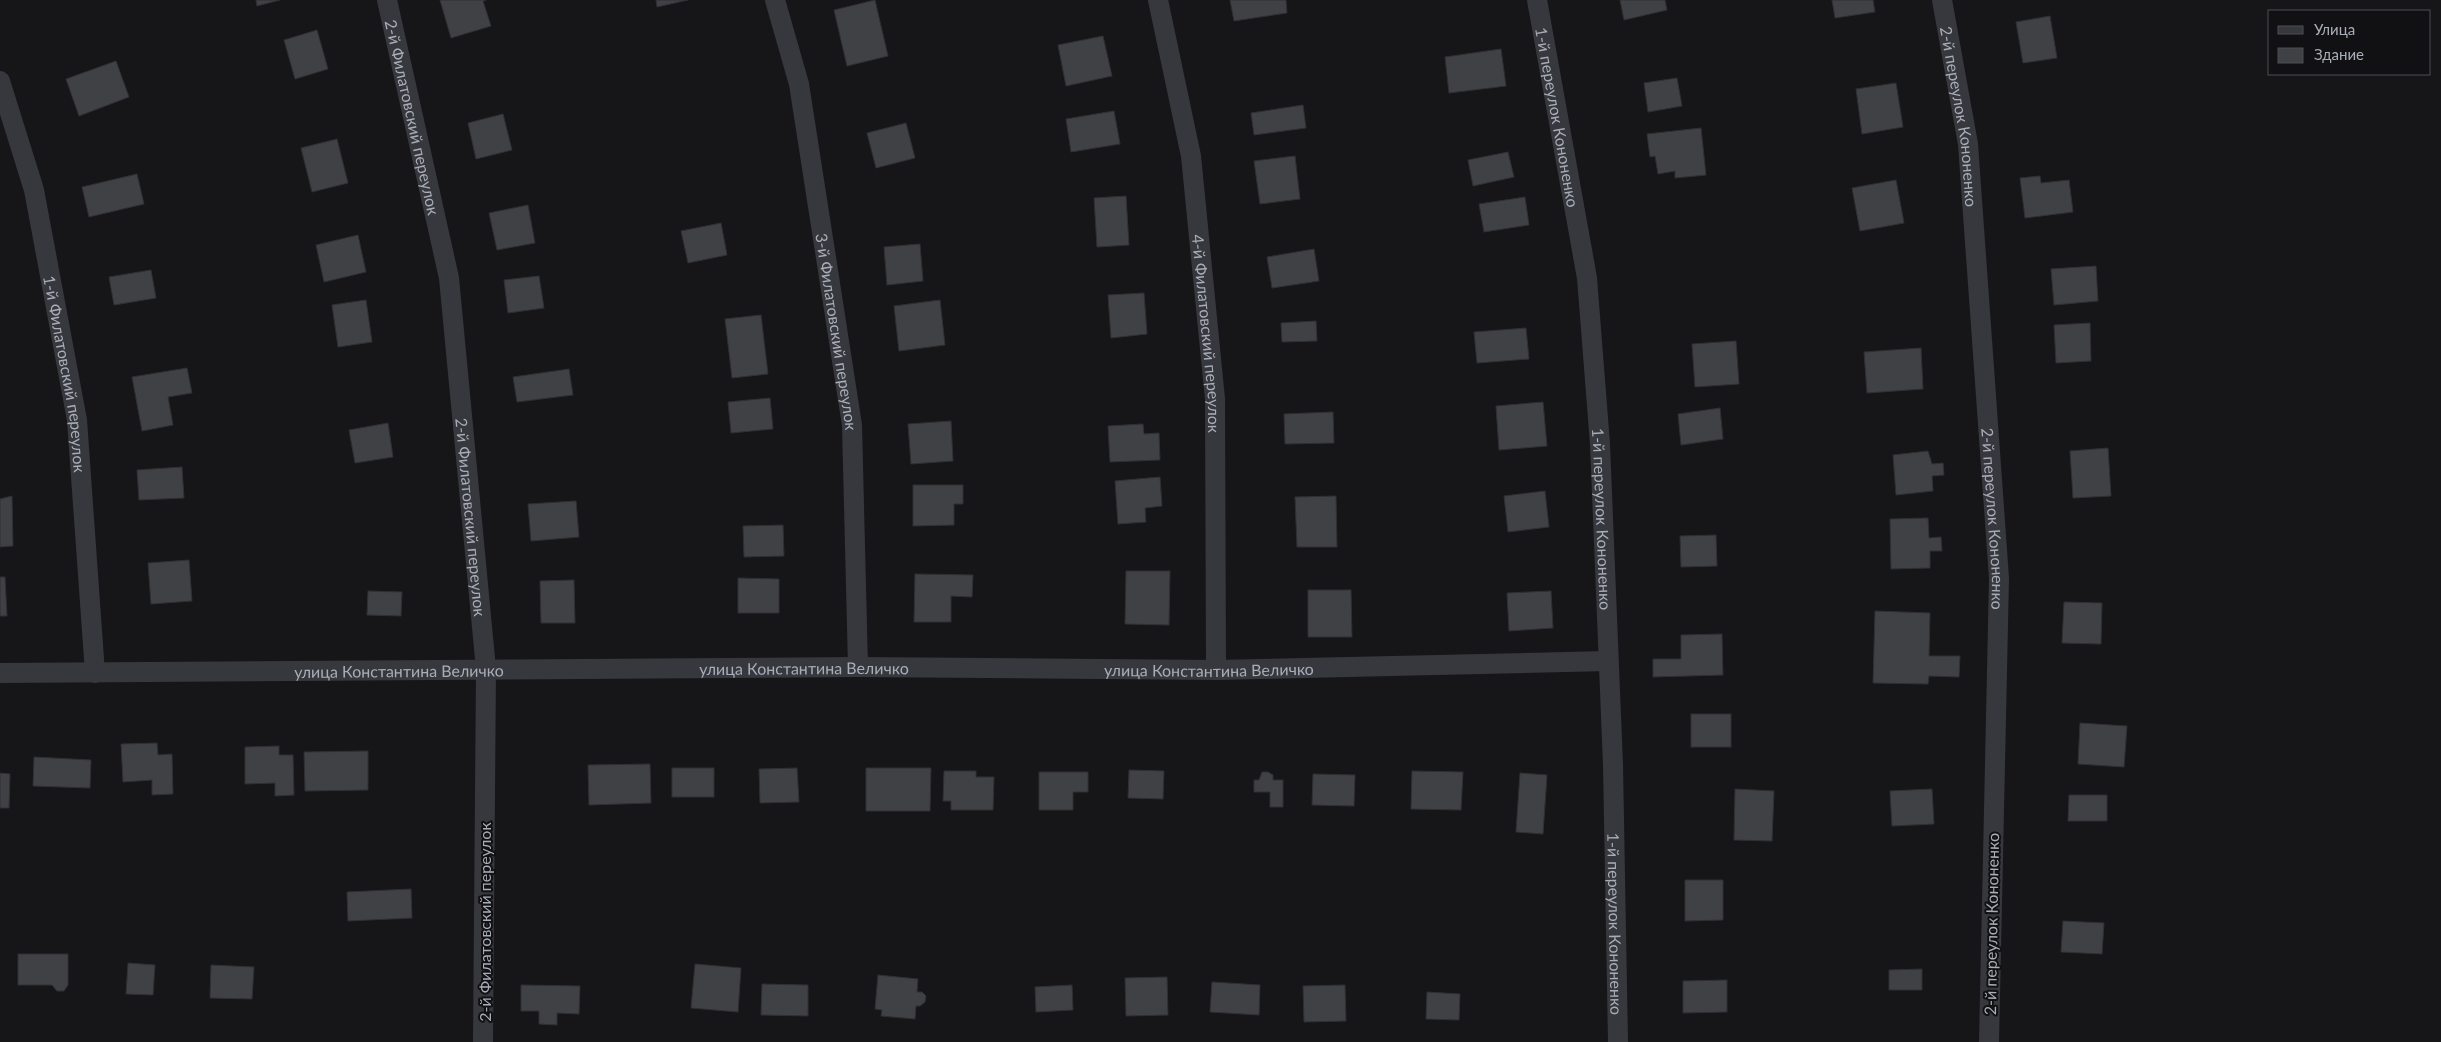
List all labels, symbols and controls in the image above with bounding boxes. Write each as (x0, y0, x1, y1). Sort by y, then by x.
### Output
legend (2268, 10, 2431, 75)
street label: 2-й Филатовский переулок (382, 18, 444, 217)
text: Улица (2314, 20, 2355, 38)
street label: 2-й переулок Кононенко (1937, 25, 1982, 207)
street label: 1-й переулок Кононенко (1533, 26, 1584, 209)
text: Здание (2314, 45, 2364, 63)
street label: 3-й Филатовский переулок (813, 232, 862, 431)
street label: 4-й Филатовский переулок (1189, 233, 1225, 434)
street label: 1-й Филатовский переулок (41, 274, 90, 474)
street label: 2-й Филатовский переулок (453, 417, 491, 618)
street label: 1-й переулок Кононенко (1589, 427, 1616, 610)
street label: 2-й переулок Кононенко (1979, 427, 2009, 610)
street label: улица Константина Величко (699, 657, 909, 678)
street label: улица Константина Величко (1104, 658, 1314, 680)
street label: улица Константина Величко (294, 660, 504, 680)
street label: 2-й Филатовский переулок (475, 822, 494, 1022)
street label: 1-й переулок Кононенко (1605, 832, 1627, 1015)
street label: 2-й переулок Кононенко (1980, 833, 2002, 1015)

